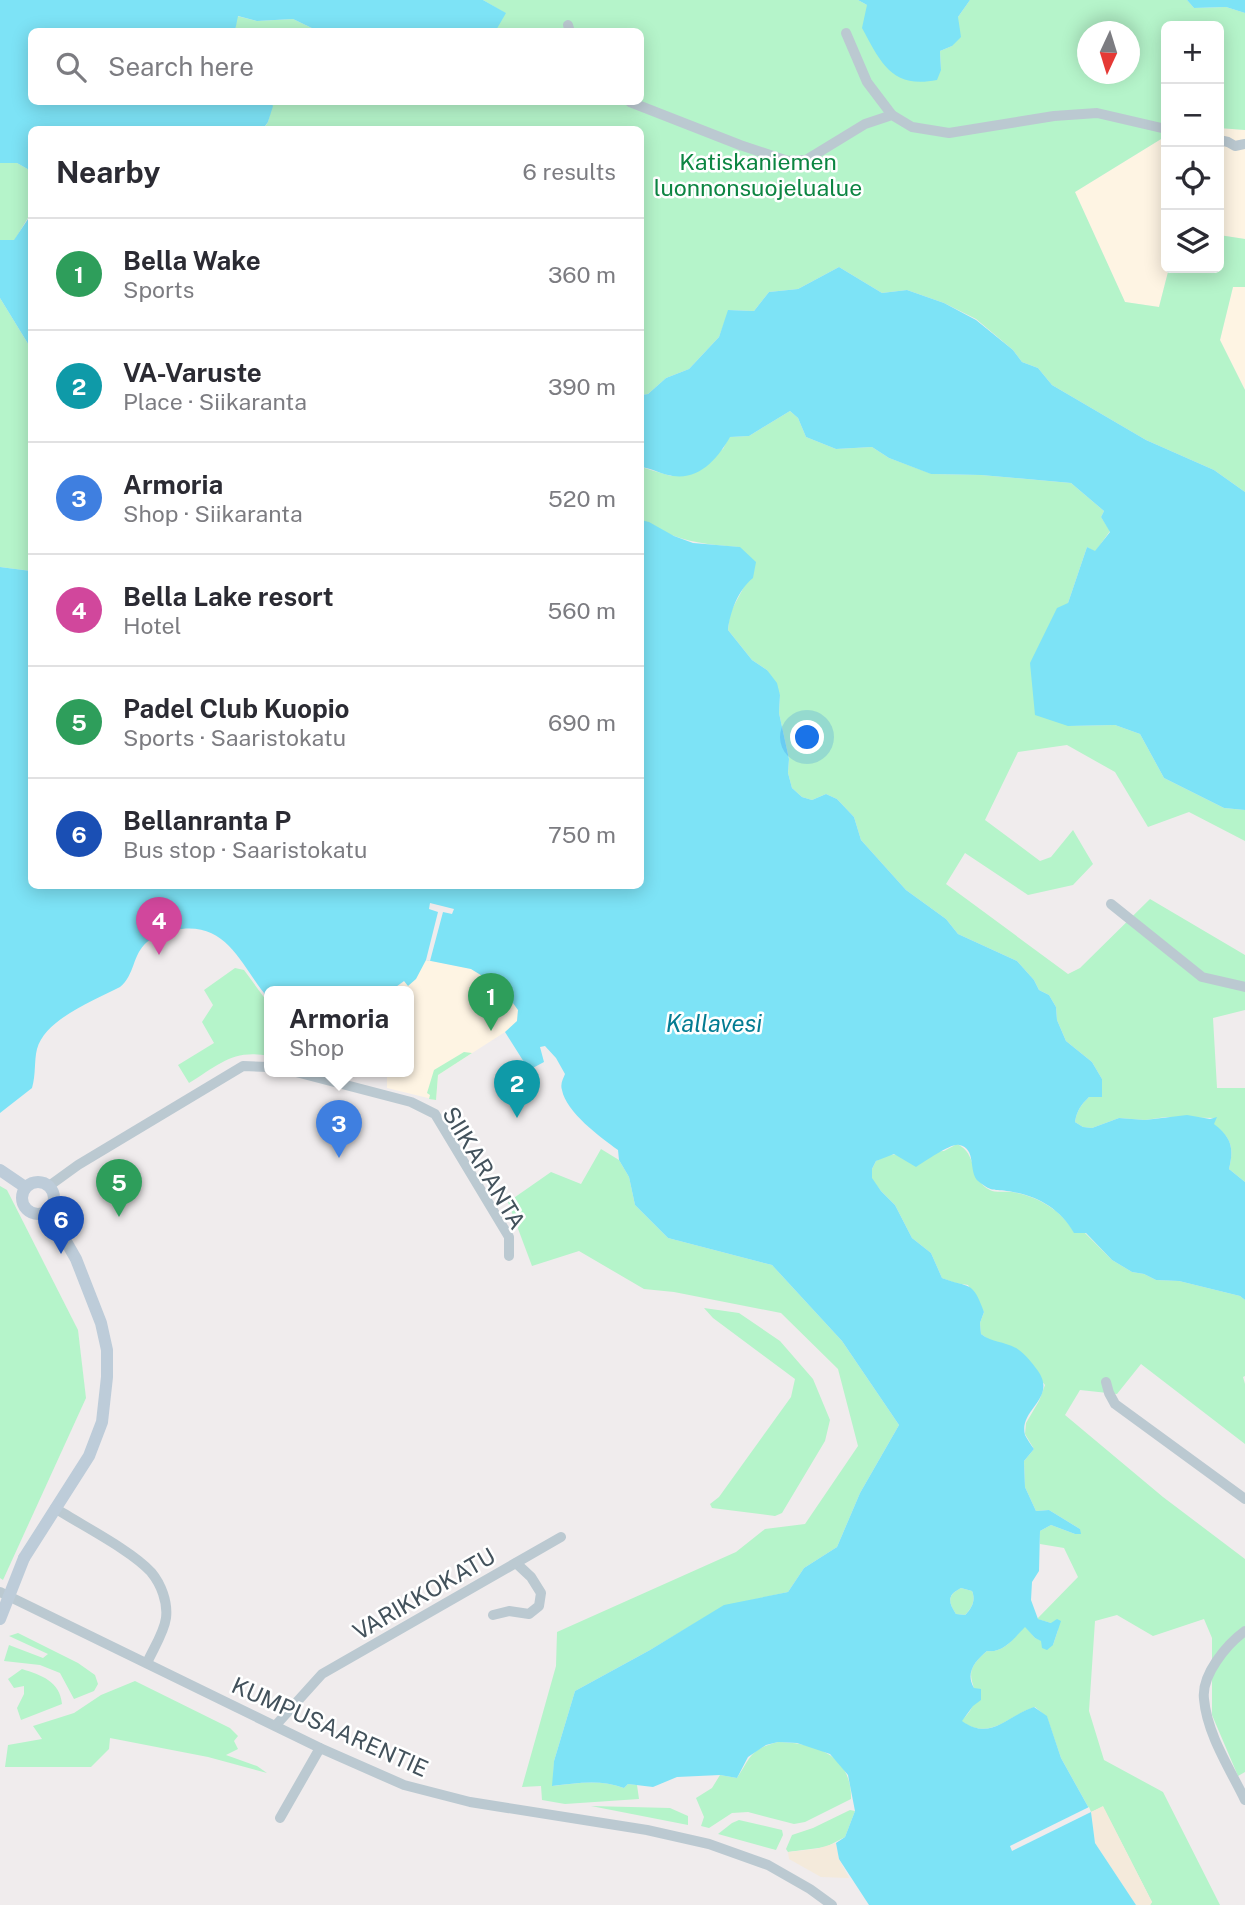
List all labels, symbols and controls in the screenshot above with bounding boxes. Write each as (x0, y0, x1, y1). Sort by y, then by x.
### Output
north arrow (1077, 21, 1140, 84)
map controls (1161, 21, 1224, 273)
button: + (1161, 21, 1224, 84)
search box (28, 28, 644, 105)
icon: search (52, 48, 90, 86)
text: Search here (108, 51, 254, 82)
button: − (1161, 84, 1224, 147)
button: locate (1161, 147, 1224, 210)
park label: Katiskaniemen luonnonsuojelualue (654, 148, 862, 201)
text: Nearby (56, 154, 160, 190)
text: 6 results (523, 158, 616, 185)
button: layers (1161, 210, 1224, 273)
text: Bella Wake (123, 245, 261, 276)
text: 1 (74, 261, 84, 288)
text: 360 m (548, 261, 616, 288)
text: Sports (123, 276, 194, 303)
text: VA-Varuste (123, 357, 262, 388)
text: 2 (72, 373, 86, 400)
text: 390 m (548, 373, 616, 400)
text: Place · Siikaranta (123, 388, 307, 415)
text: Armoria (123, 469, 223, 500)
text: 3 (71, 485, 87, 512)
text: 520 m (548, 485, 616, 512)
text: Shop · Siikaranta (123, 500, 303, 527)
text: Bella Lake resort (123, 581, 334, 612)
text: 4 (71, 597, 87, 624)
text: 560 m (548, 597, 616, 624)
text: Hotel (123, 612, 182, 639)
text: Padel Club Kuopio (123, 693, 350, 724)
text: 5 (71, 709, 87, 736)
text: 690 m (548, 709, 616, 736)
your location (790, 720, 824, 754)
text: Sports · Saaristokatu (123, 724, 346, 751)
text: Bellanranta P (123, 805, 291, 836)
text: 6 (71, 821, 87, 848)
text: 750 m (548, 821, 616, 848)
text: Bus stop · Saaristokatu (123, 836, 367, 863)
pin: 4 (136, 897, 182, 955)
pin: 1 (468, 973, 514, 1031)
popup (264, 986, 414, 1077)
text: Armoria (289, 1003, 389, 1034)
water label: Kallavesi (666, 1009, 762, 1037)
text: Shop (289, 1034, 344, 1061)
pin: 2 (494, 1060, 540, 1118)
pin: 3 (316, 1100, 362, 1158)
street label: SIIKARANTA (437, 1102, 532, 1234)
pin: 5 (96, 1159, 142, 1217)
pin: 6 (38, 1196, 84, 1254)
street label: VARIKKOKATU (348, 1542, 500, 1645)
street label: KUMPUSAARENTIE (228, 1671, 433, 1782)

